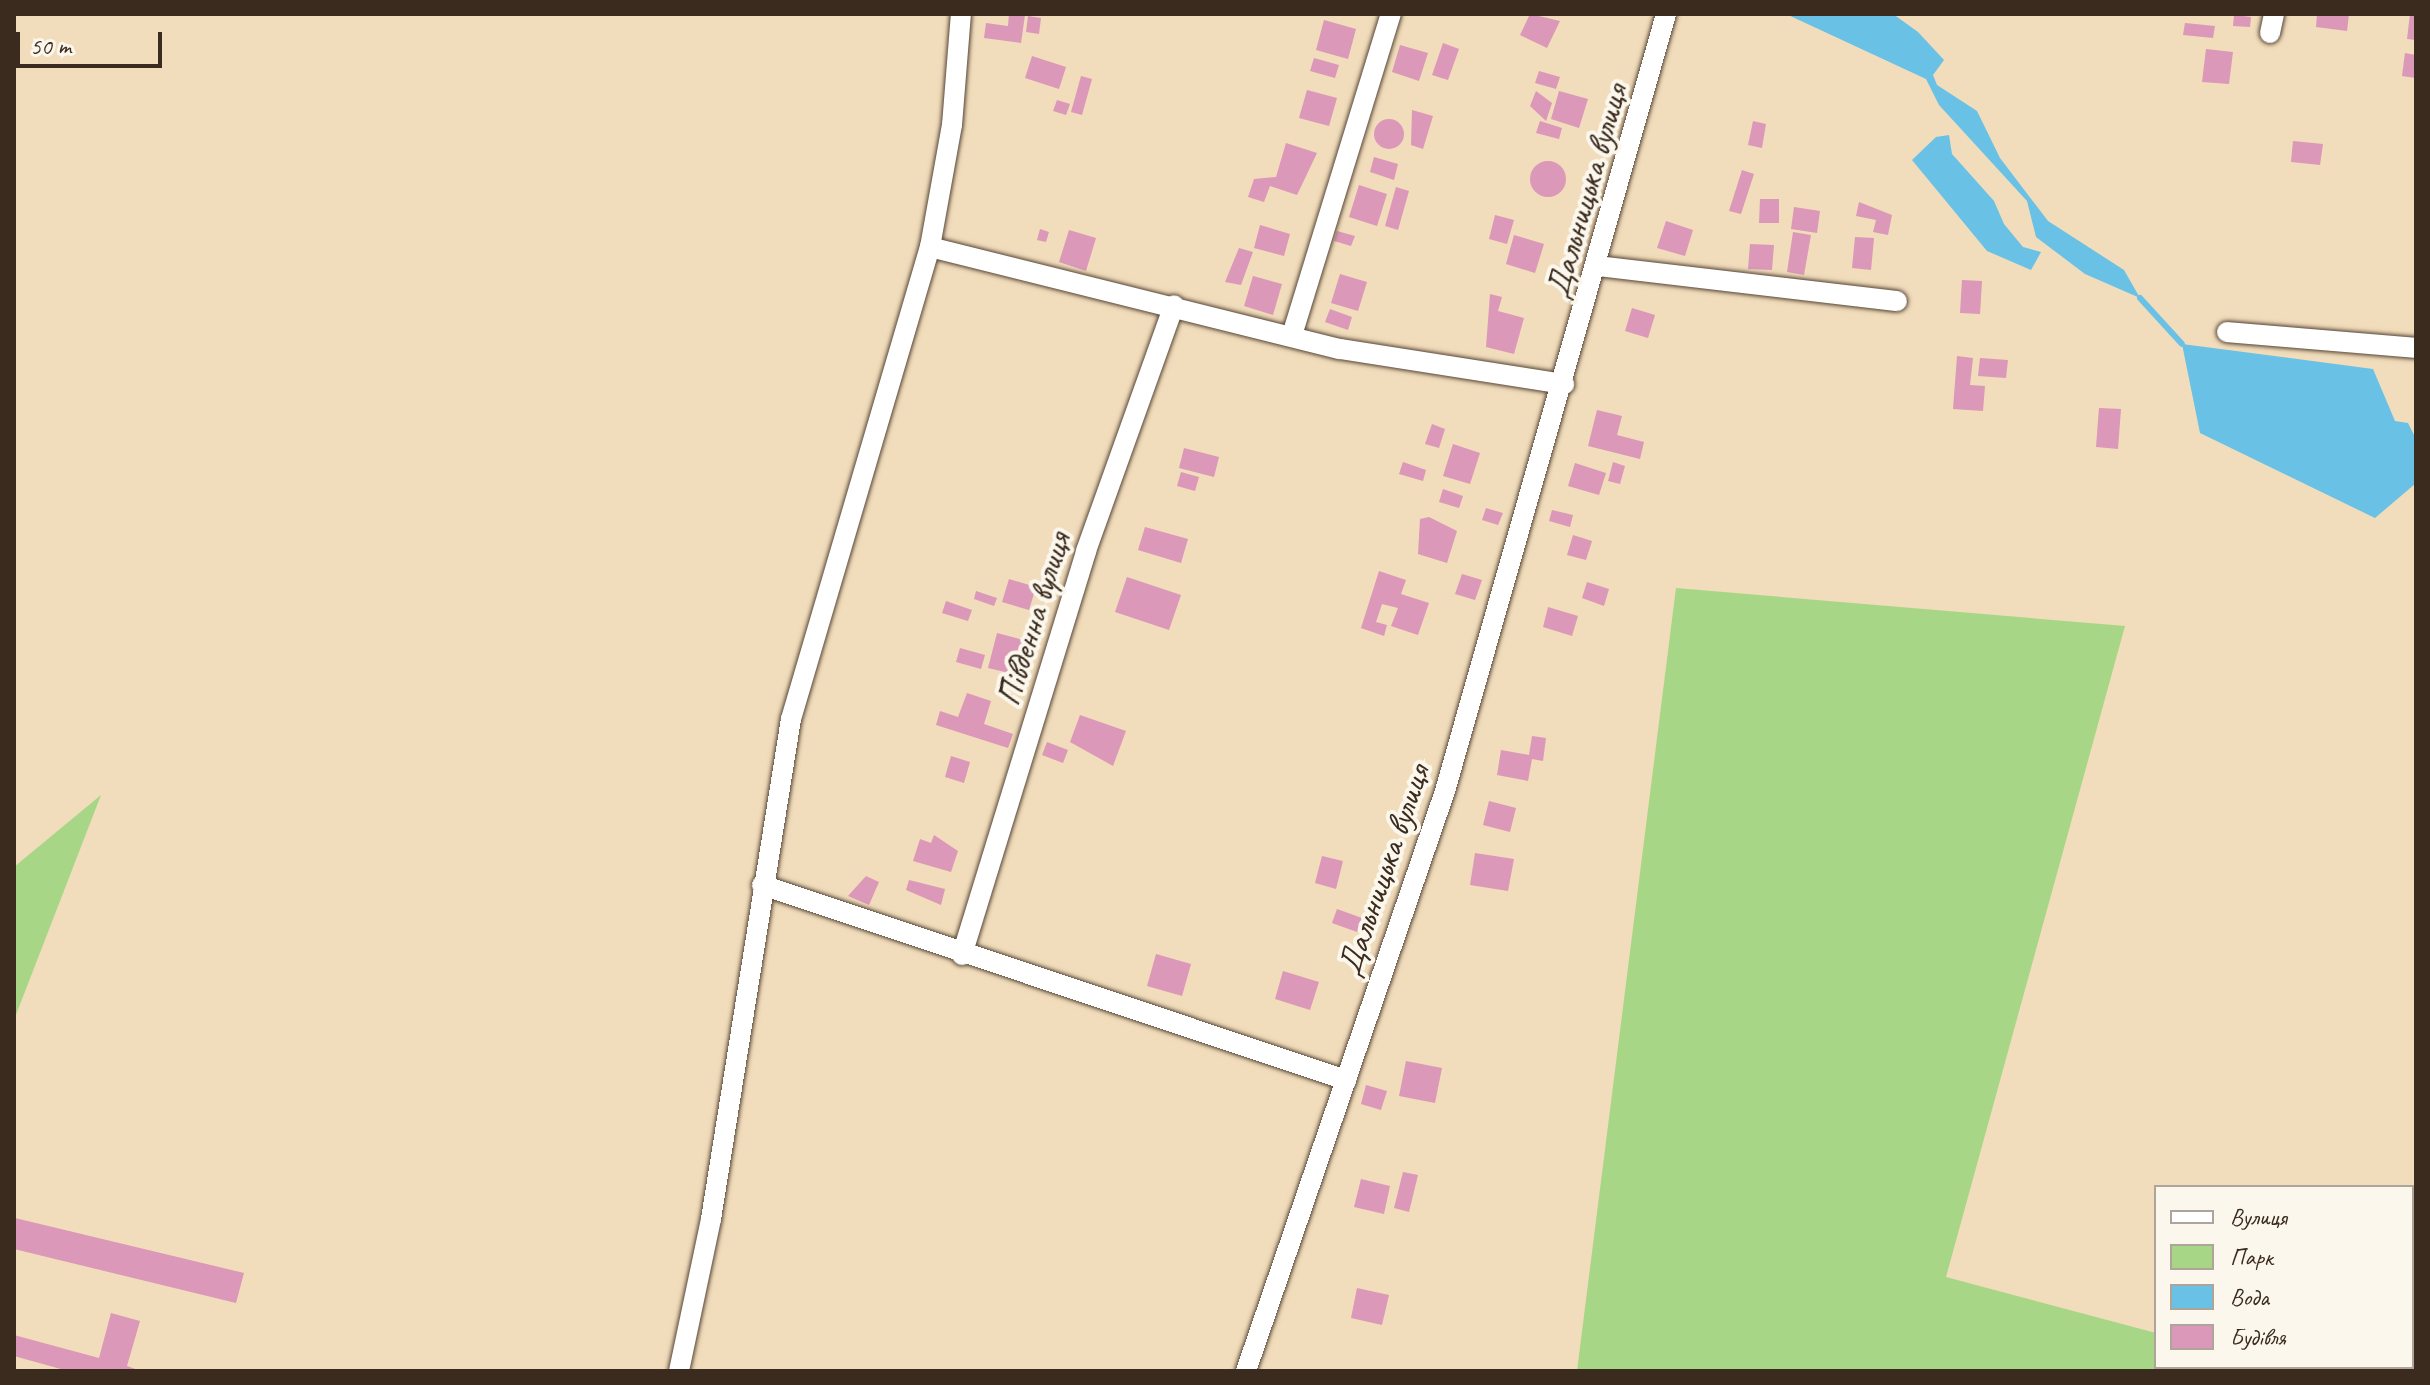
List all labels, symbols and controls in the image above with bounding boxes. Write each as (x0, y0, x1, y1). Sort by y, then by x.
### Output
scale bar (20, 16, 166, 66)
text: 50 m (30, 31, 71, 61)
street label: Дальницька вулиця (1536, 79, 1636, 303)
street label: Південна вулиця (987, 526, 1079, 712)
street label: Дальницька вулиця (1328, 759, 1438, 981)
legend (2154, 1185, 2414, 1369)
text: Вулиця (2230, 1202, 2287, 1232)
text: Парк (2230, 1242, 2273, 1272)
text: Вода (2230, 1282, 2269, 1312)
text: Будівля (2230, 1322, 2286, 1352)

